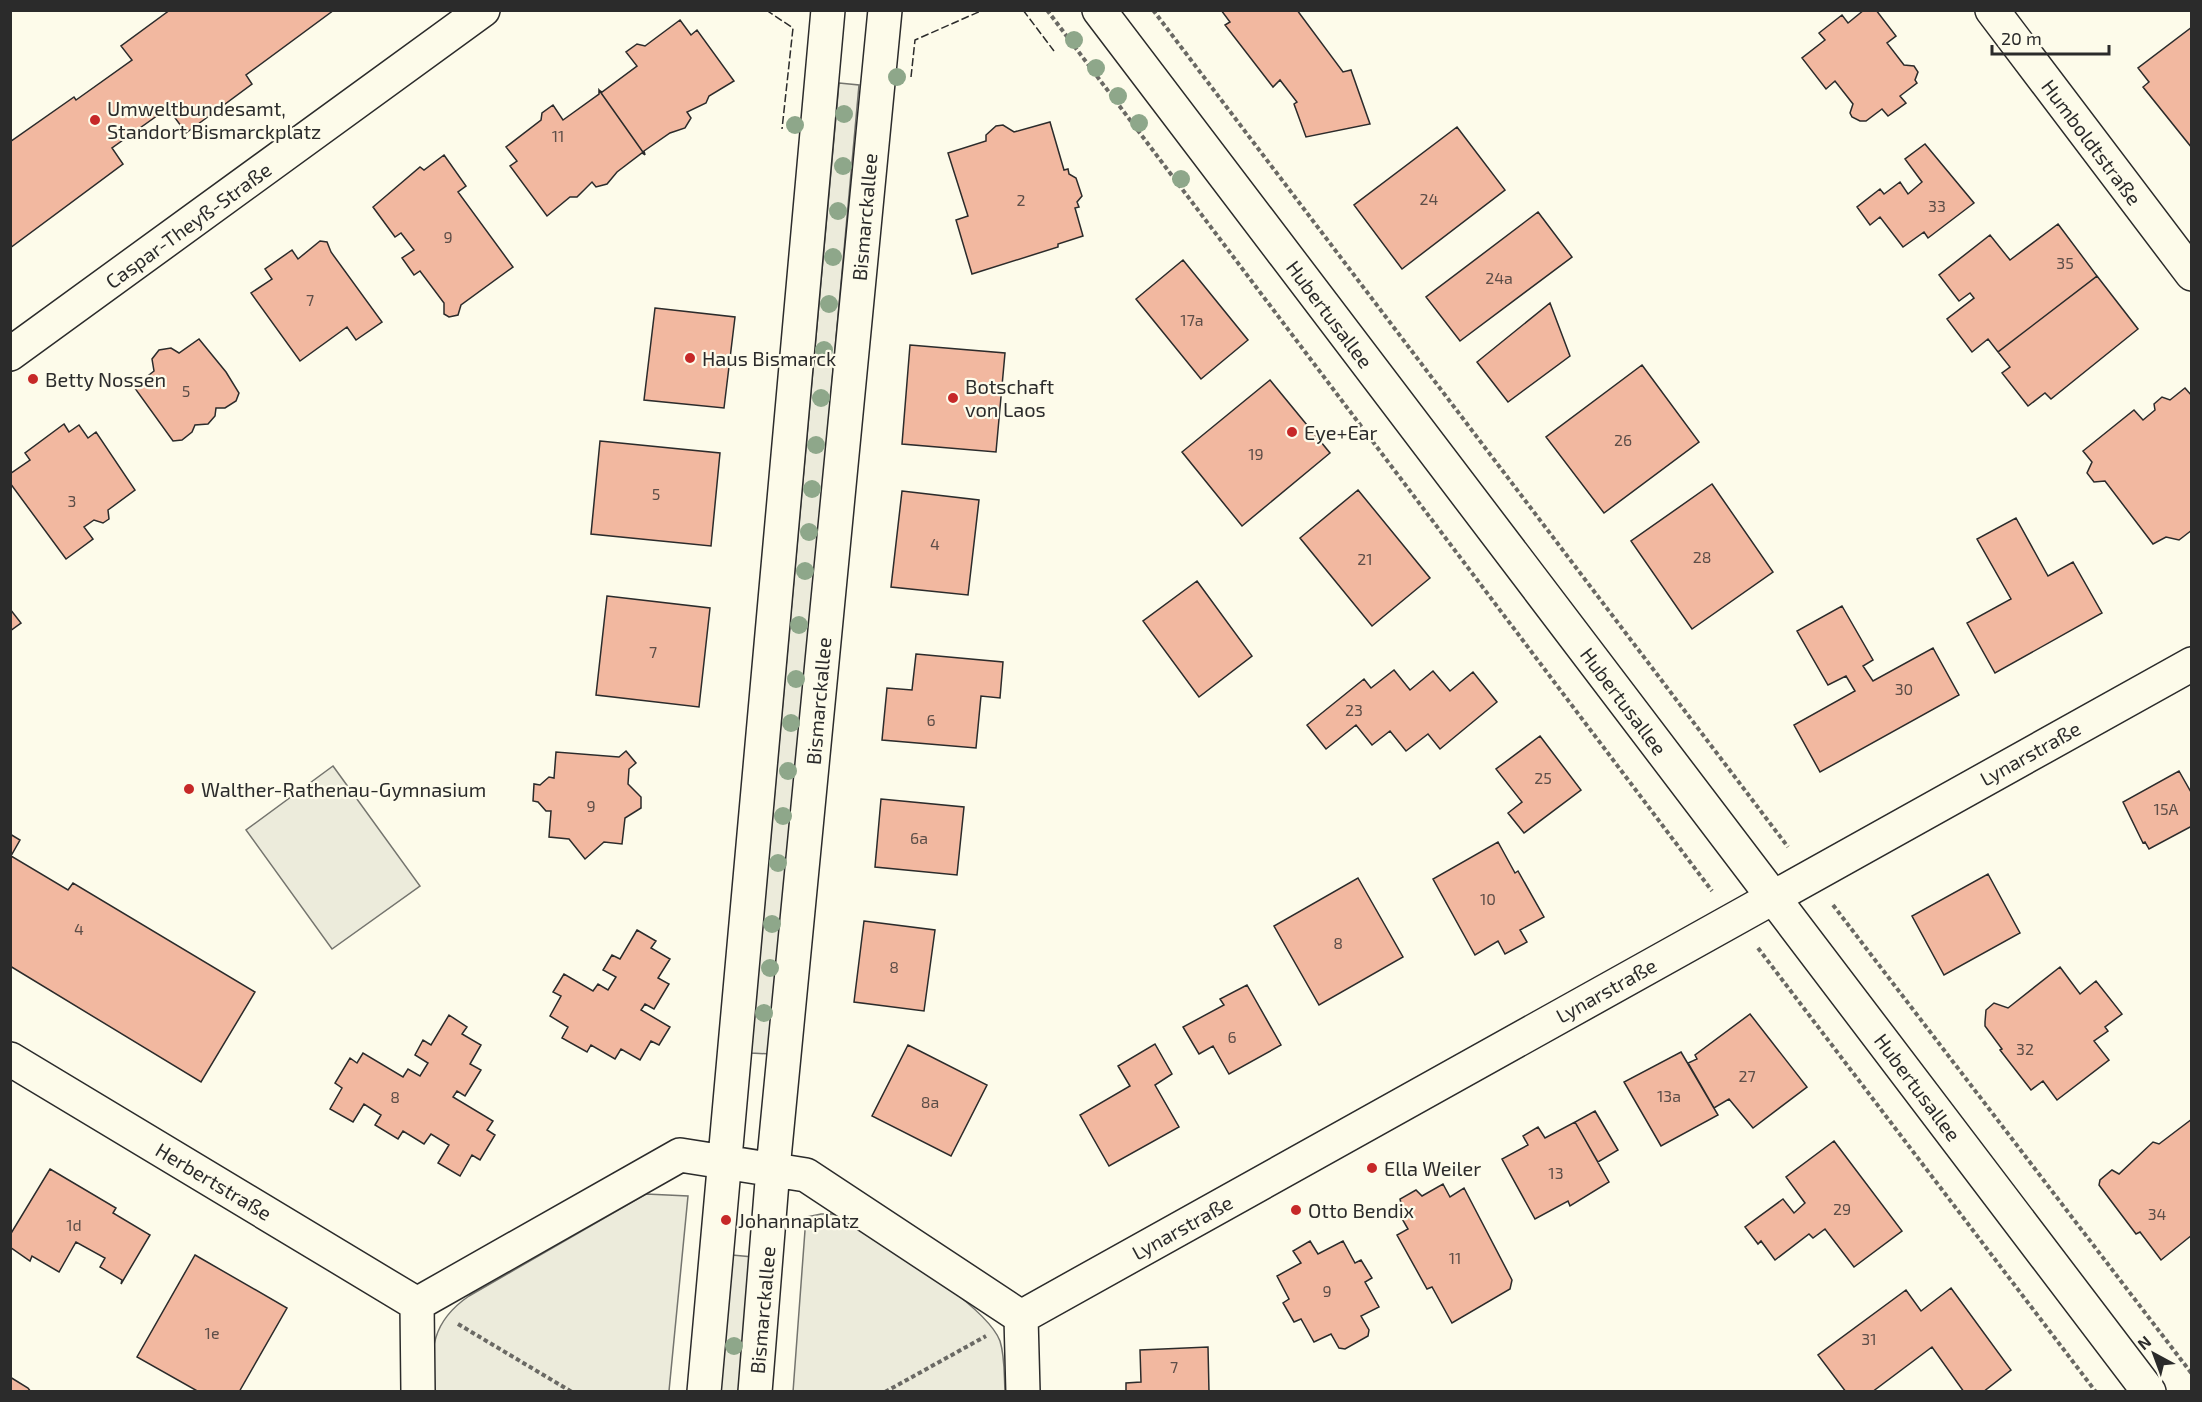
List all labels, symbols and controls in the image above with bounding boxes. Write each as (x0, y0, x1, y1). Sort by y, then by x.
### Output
scale bar (1992, 18, 2109, 56)
text: 20 m (2001, 27, 2042, 49)
street label: Humboldtstraße (2037, 74, 2147, 210)
place label: Umweltbundesamt, Standort Bismarckplatz (107, 96, 321, 143)
marker: Umweltbundesamt, Standort Bismarckplatz (88, 113, 102, 127)
house number: 11 (552, 126, 564, 145)
street label: Bismarckallee (846, 152, 882, 282)
street label: Caspar-Theyß-Straße (101, 157, 275, 293)
house number: 24 (1420, 189, 1439, 208)
house number: 2 (1017, 190, 1026, 209)
house number: 33 (1928, 196, 1946, 215)
house number: 9 (443, 227, 453, 246)
house number: 35 (2056, 253, 2074, 272)
street label: Hubertusallee (1282, 255, 1378, 373)
house number: 24a (1485, 268, 1513, 287)
house number: 7 (306, 290, 314, 309)
house number: 17a (1180, 310, 1204, 329)
place label: Haus Bismarck (702, 346, 836, 370)
marker: Haus Bismarck (683, 351, 697, 365)
place label: Betty Nossen (45, 367, 166, 391)
marker: Betty Nossen (26, 372, 40, 386)
place label: Botschaft von Laos (965, 374, 1054, 421)
house number: 5 (182, 381, 190, 400)
marker: Botschaft von Laos (946, 391, 960, 405)
place label: Eye+Ear (1304, 420, 1378, 444)
marker: Eye+Ear (1285, 425, 1299, 439)
house number: 26 (1614, 430, 1632, 449)
house number: 19 (1248, 444, 1264, 463)
house number: 5 (652, 484, 660, 503)
house number: 3 (68, 491, 76, 510)
house number: 4 (930, 534, 940, 553)
house number: 28 (1693, 547, 1711, 566)
house number: 21 (1357, 549, 1373, 568)
street label: Bismarckallee (800, 636, 836, 766)
house number: 7 (649, 642, 657, 661)
street label: Hubertusallee (1576, 642, 1672, 760)
house number: 30 (1895, 679, 1913, 698)
house number: 23 (1345, 700, 1363, 719)
house number: 6 (926, 710, 936, 729)
street label: Lynarstraße (1976, 716, 2084, 790)
house number: 25 (1534, 768, 1552, 787)
place label: Walther-Rathenau-Gymnasium (201, 777, 486, 801)
marker: Walther-Rathenau-Gymnasium (182, 782, 196, 796)
house number: 9 (586, 796, 596, 815)
house number: 15A (2154, 799, 2178, 818)
house number: 6a (910, 828, 928, 847)
house number: 10 (1480, 889, 1496, 908)
house number: 4 (74, 919, 84, 938)
house number: 8 (1333, 933, 1343, 952)
street label: Lynarstraße (1552, 953, 1660, 1027)
house number: 8 (889, 957, 899, 976)
house number: 6 (1227, 1027, 1237, 1046)
street label: Hubertusallee (1870, 1028, 1966, 1146)
house number: 32 (2016, 1039, 2034, 1058)
house number: 27 (1738, 1066, 1756, 1085)
house number: 13a (1657, 1086, 1681, 1105)
house number: 8 (390, 1087, 400, 1106)
house number: 8a (921, 1092, 939, 1111)
street label: Herbertstraße (152, 1137, 276, 1225)
place label: Ella Weiler (1384, 1156, 1481, 1180)
marker: Ella Weiler (1365, 1161, 1379, 1175)
house number: 13 (1548, 1163, 1564, 1182)
street label: Lynarstraße (1128, 1190, 1236, 1264)
place label: Otto Bendix (1308, 1198, 1415, 1222)
house number: 29 (1833, 1199, 1851, 1218)
marker: Otto Bendix (1289, 1203, 1303, 1217)
house number: 34 (2148, 1204, 2167, 1223)
place label: Johannaplatz (738, 1208, 859, 1232)
marker: Johannaplatz (719, 1213, 733, 1227)
house number: 1d (66, 1215, 82, 1234)
street label: Bismarckallee (744, 1245, 780, 1375)
house number: 11 (1449, 1248, 1461, 1267)
house number: 9 (1322, 1281, 1332, 1300)
house number: 1e (205, 1323, 219, 1342)
north arrow (2124, 1324, 2184, 1384)
house number: 31 (1861, 1329, 1877, 1348)
text: N (2133, 1331, 2154, 1353)
house number: 7 (1170, 1357, 1178, 1376)

